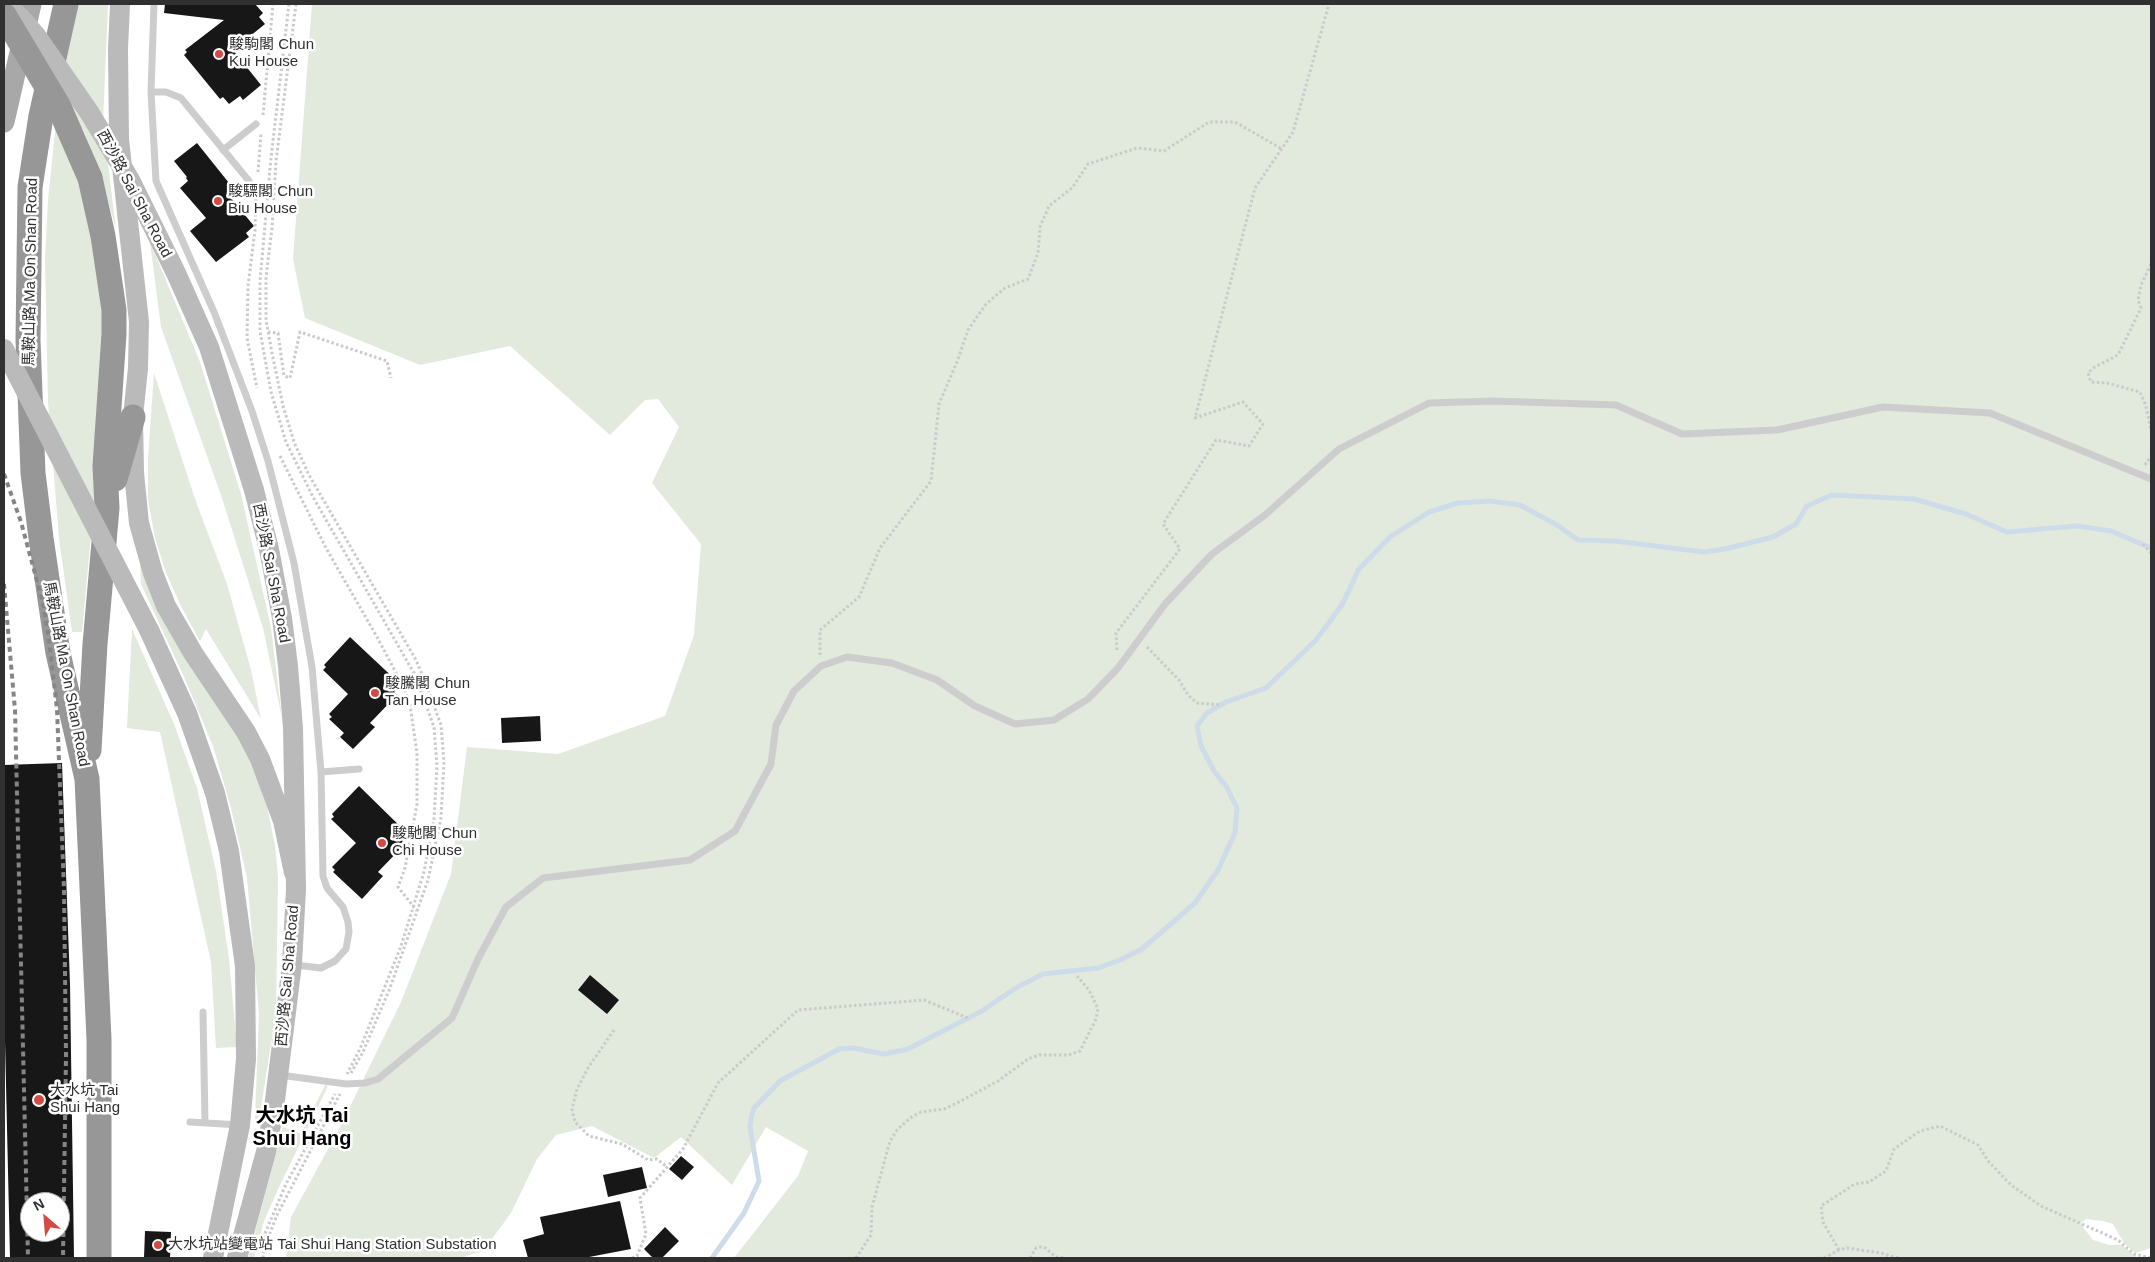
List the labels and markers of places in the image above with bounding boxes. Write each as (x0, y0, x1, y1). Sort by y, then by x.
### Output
place label: 駿駒閣 Chun Kui House (229, 36, 314, 71)
marker: 駿駒閣 Chun Kui House (213, 48, 225, 60)
place label: 駿驃閣 Chun Biu House (228, 183, 313, 218)
marker: 駿驃閣 Chun Biu House (212, 195, 224, 207)
place label: 駿騰閣 Chun Tan House (385, 675, 470, 710)
marker: 駿騰閣 Chun Tan House (369, 687, 381, 699)
place label: 駿馳閣 Chun Chi House (392, 825, 477, 860)
marker: 駿馳閣 Chun Chi House (376, 837, 388, 849)
place label: 大水坑 Tai Shui Hang (50, 1082, 120, 1117)
marker: 大水坑 Tai Shui Hang (32, 1093, 46, 1107)
place label: 大水坑站變電站 Tai Shui Hang Station Substation (168, 1236, 496, 1254)
marker: 大水坑站變電站 Tai Shui Hang Station Substation (152, 1239, 164, 1251)

